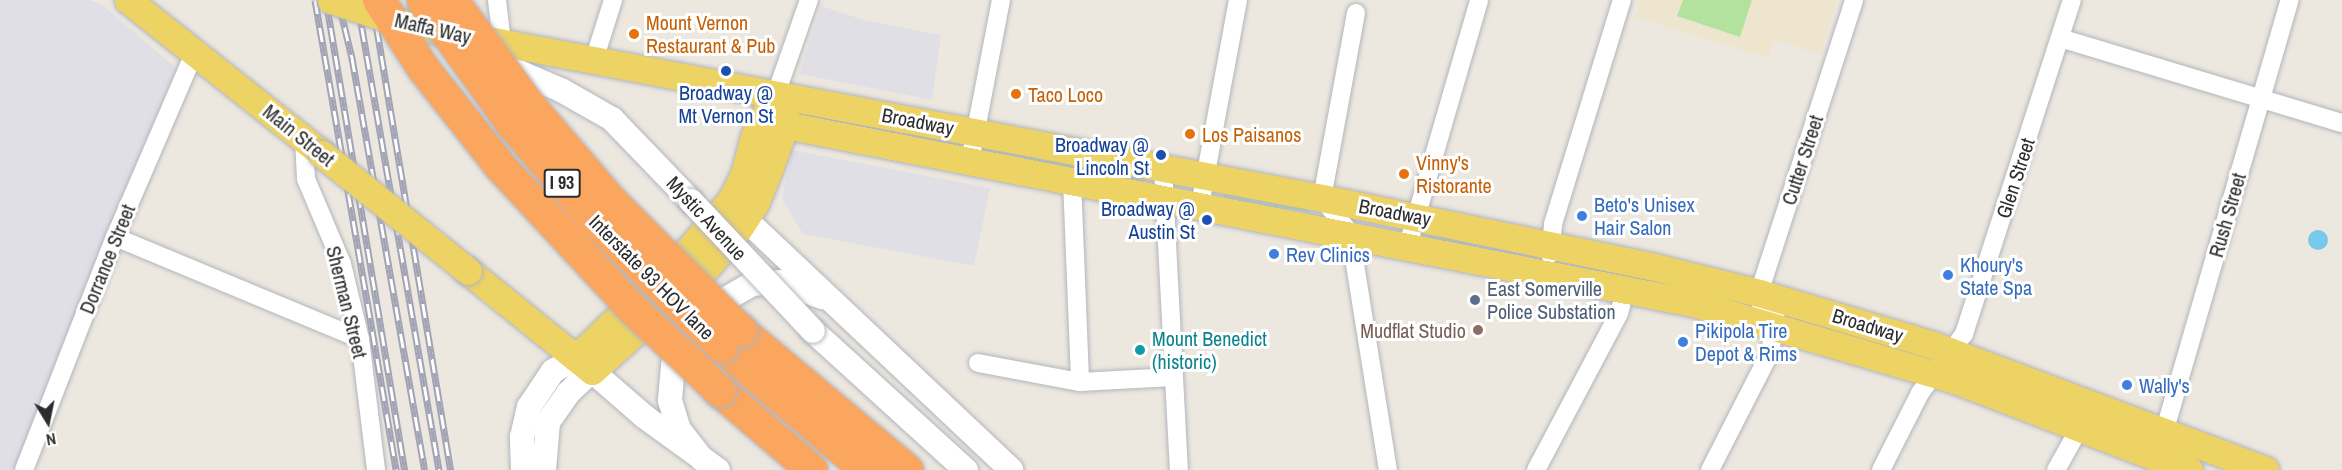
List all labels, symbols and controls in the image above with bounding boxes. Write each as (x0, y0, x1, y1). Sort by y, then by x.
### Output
street label: Maffa Way (393, 8, 473, 48)
place label: Mount Vernon Restaurant & Pub (646, 11, 775, 58)
marker: Mount Vernon Restaurant & Pub (627, 27, 641, 41)
marker: Broadway @ Mt Vernon St (719, 64, 733, 78)
place label: Broadway @ Mt Vernon St (679, 81, 773, 128)
place label: Taco Loco (1028, 82, 1103, 106)
marker: Taco Loco (1009, 87, 1023, 101)
street label: Main Street (259, 99, 339, 171)
street label: Broadway (880, 102, 956, 140)
street label: Cutter Street (1776, 112, 1828, 208)
place label: Los Paisanos (1202, 122, 1301, 146)
marker: Los Paisanos (1183, 127, 1197, 141)
place label: Broadway @ Lincoln St (1055, 132, 1149, 179)
street label: Glen Street (1991, 135, 2039, 221)
marker: Broadway @ Lincoln St (1154, 148, 1168, 162)
place label: Vinny's Ristorante (1416, 150, 1492, 197)
marker: Vinny's Ristorante (1397, 167, 1411, 181)
road number: I 93 (542, 168, 582, 198)
street label: Rush Street (2204, 170, 2250, 260)
street label: Mystic Avenue (662, 171, 752, 265)
place label: Beto's Unisex Hair Salon (1594, 192, 1695, 239)
street label: Broadway (1357, 193, 1433, 231)
place label: Broadway @ Austin St (1101, 196, 1195, 243)
street label: Dorrance Street (74, 201, 140, 317)
marker: Beto's Unisex Hair Salon (1575, 209, 1589, 223)
street label: Interstate 93 HOV lane (585, 210, 719, 344)
marker: Broadway @ Austin St (1200, 213, 1214, 227)
place label: Rev Clinics (1286, 242, 1370, 266)
street label: Sherman Street (321, 243, 373, 361)
marker: Rev Clinics (1267, 247, 1281, 261)
place label: Khoury's State Spa (1960, 252, 2032, 299)
marker: Khoury's State Spa (1941, 268, 1955, 282)
place label: East Somerville Police Substation (1487, 276, 1616, 323)
marker: East Somerville Police Substation (1468, 293, 1482, 307)
street label: Broadway (1830, 303, 1906, 347)
place label: Mudflat Studio (1360, 318, 1466, 342)
place label: Pikipola Tire Depot & Rims (1695, 318, 1797, 365)
marker: Mudflat Studio (1471, 323, 1485, 337)
place label: Mount Benedict (historic) (1152, 326, 1267, 373)
marker: Pikipola Tire Depot & Rims (1676, 335, 1690, 349)
marker: Mount Benedict (historic) (1133, 343, 1147, 357)
place label: Wally's (2139, 373, 2190, 397)
marker: Wally's (2120, 378, 2134, 392)
north arrow (18, 392, 78, 452)
text: N (45, 428, 58, 451)

